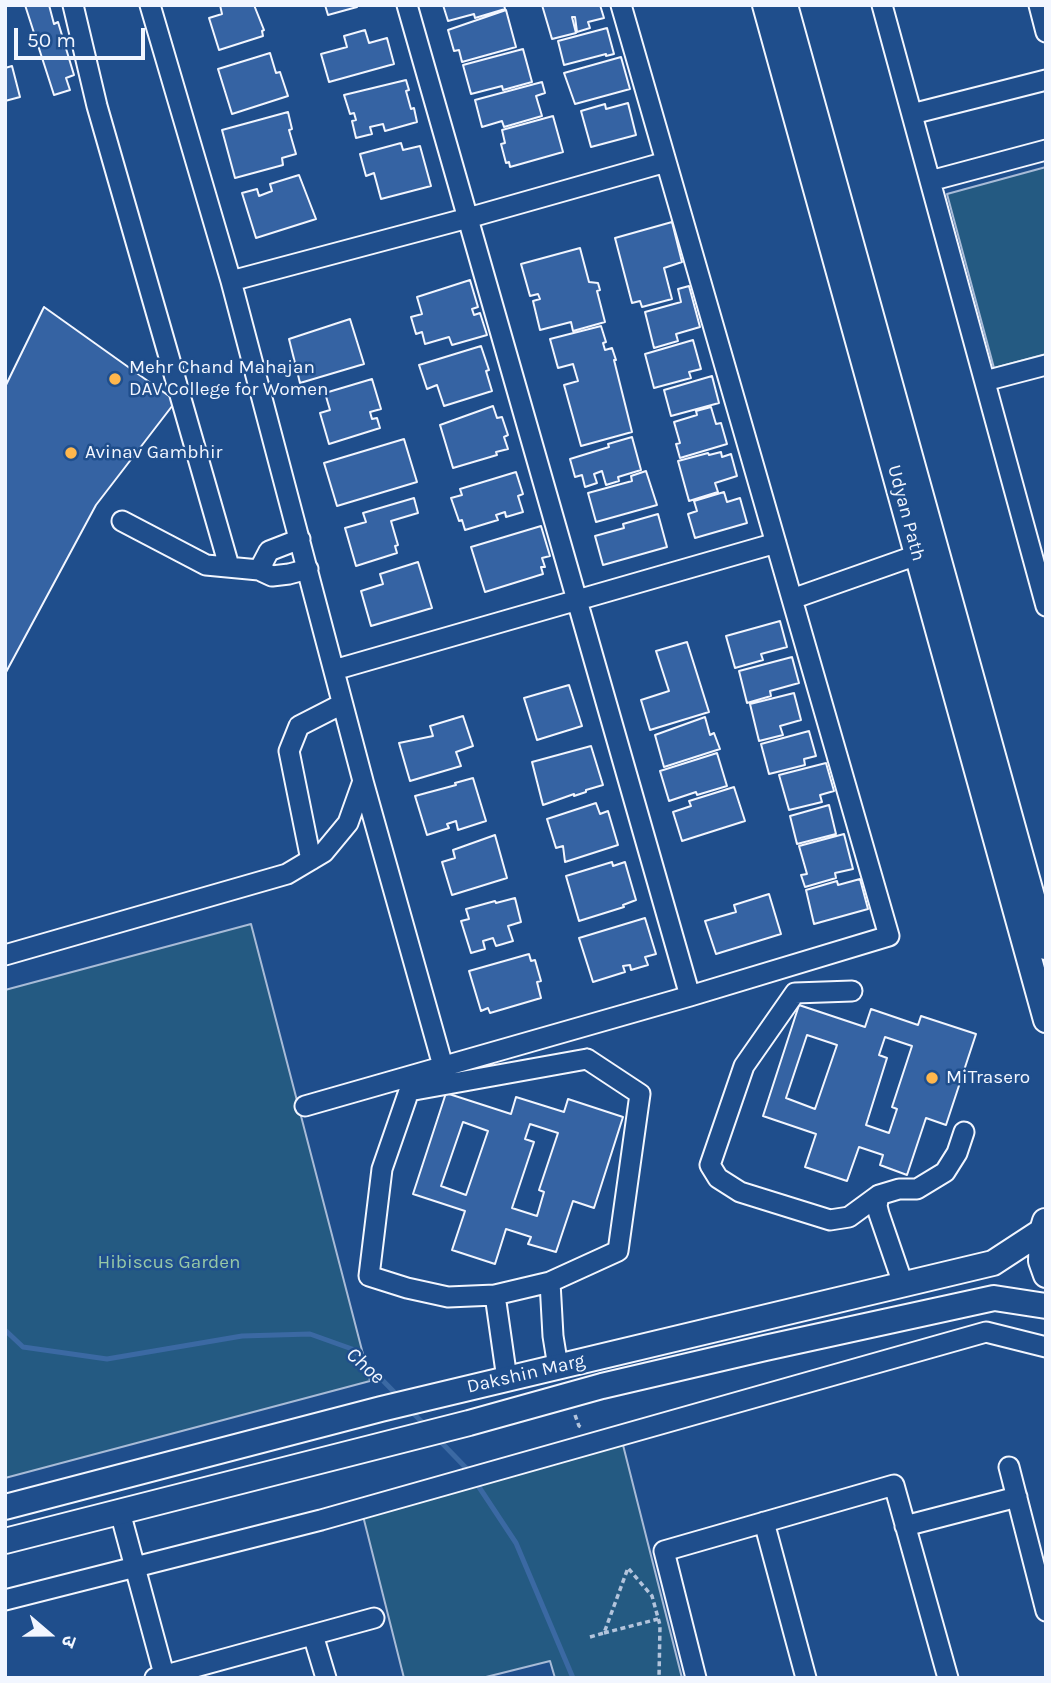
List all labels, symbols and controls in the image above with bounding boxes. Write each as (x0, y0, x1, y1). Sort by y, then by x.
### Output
scale bar (18, 14, 149, 58)
text: 50 m (27, 28, 76, 52)
place label: Mehr Chand Mahajan DAV College for Women (129, 357, 329, 401)
marker: Mehr Chand Mahajan DAV College for Women (107, 371, 123, 387)
place label: Avinav Gambhir (85, 442, 222, 464)
marker: Avinav Gambhir (63, 445, 79, 461)
street label: Udyan Path (882, 462, 930, 564)
place label: MiTrasero (946, 1067, 1030, 1089)
marker: MiTrasero (924, 1070, 940, 1086)
park label: Hibiscus Garden (97, 1252, 241, 1274)
water label: Choe (341, 1342, 389, 1390)
street label: Dakshin Marg (465, 1349, 587, 1399)
north arrow (14, 1599, 84, 1669)
text: उ (56, 1632, 81, 1650)

